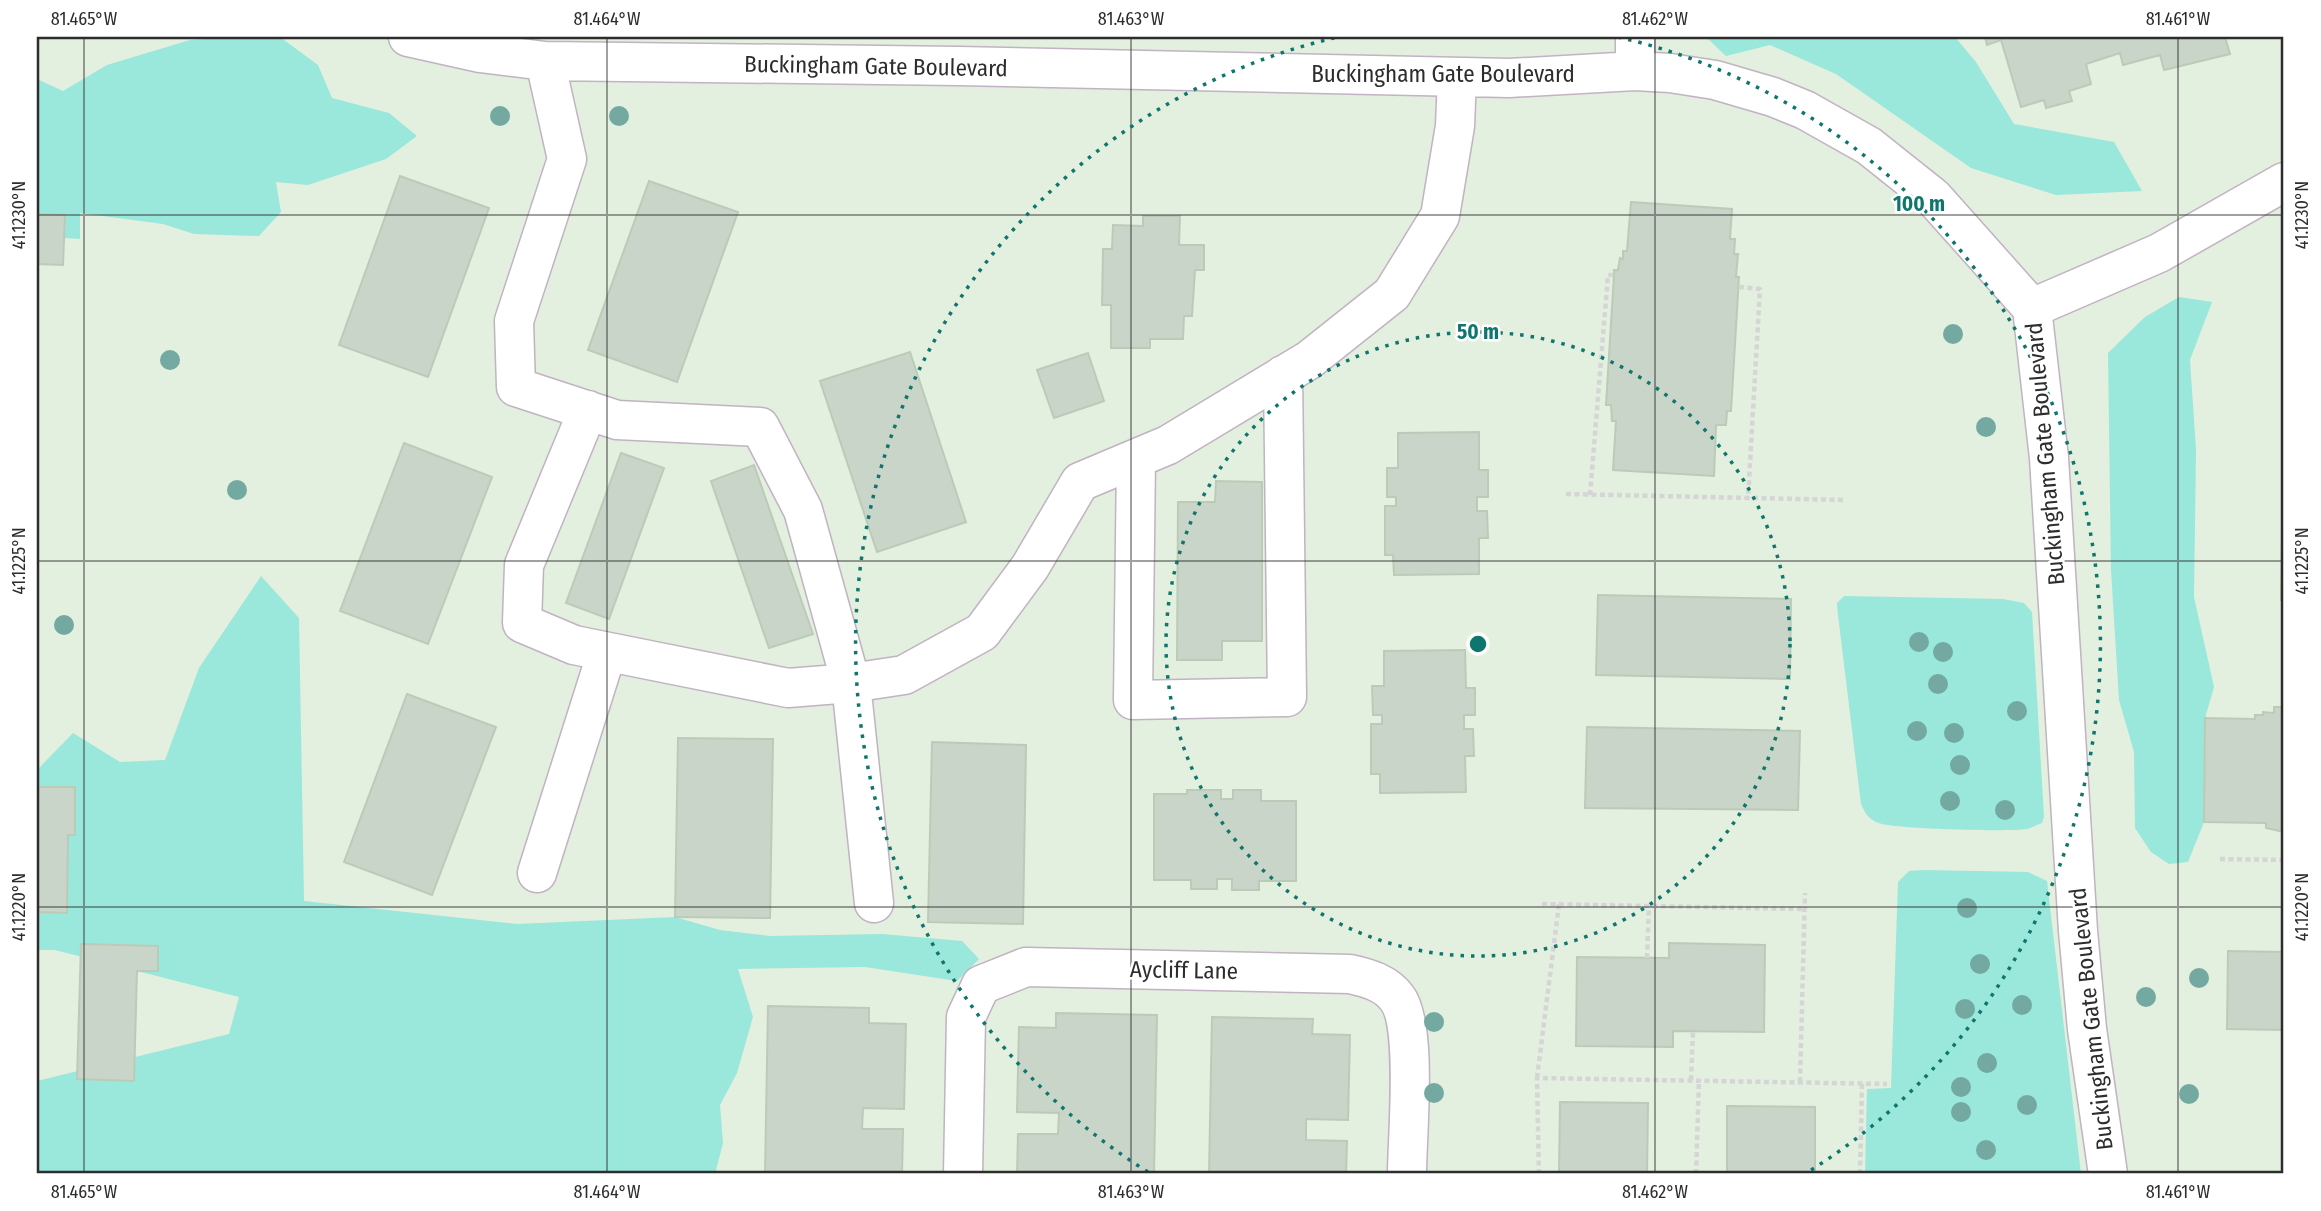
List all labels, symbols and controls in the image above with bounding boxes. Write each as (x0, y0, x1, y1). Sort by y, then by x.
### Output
text: 81.465°W (51, 8, 118, 30)
text: 81.464°W (573, 8, 641, 30)
text: 81.463°W (1098, 8, 1165, 30)
text: 81.462°W (1622, 8, 1689, 30)
text: 81.461°W (2146, 8, 2211, 30)
street label: Buckingham Gate Boulevard (744, 50, 1008, 82)
street label: Buckingham Gate Boulevard (1311, 60, 1575, 88)
text: 41.1230°N (8, 181, 30, 249)
text: 41.1230°N (2291, 181, 2313, 249)
text: 100 m (1893, 191, 1945, 217)
text: 50 m (1457, 319, 1499, 345)
street label: Buckingham Gate Boulevard (2020, 321, 2070, 587)
text: 41.1225°N (8, 527, 30, 595)
text: 41.1225°N (2291, 527, 2313, 595)
centre of rings (1466, 632, 1490, 656)
text: 41.1220°N (8, 873, 30, 941)
text: 41.1220°N (2291, 873, 2313, 941)
street label: Buckingham Gate Boulevard (2063, 886, 2119, 1152)
street label: Aycliff Lane (1130, 955, 1238, 985)
text: 81.465°W (51, 1181, 118, 1203)
text: 81.464°W (573, 1181, 641, 1203)
text: 81.463°W (1098, 1181, 1165, 1203)
text: 81.462°W (1622, 1181, 1689, 1203)
text: 81.461°W (2146, 1181, 2211, 1203)

